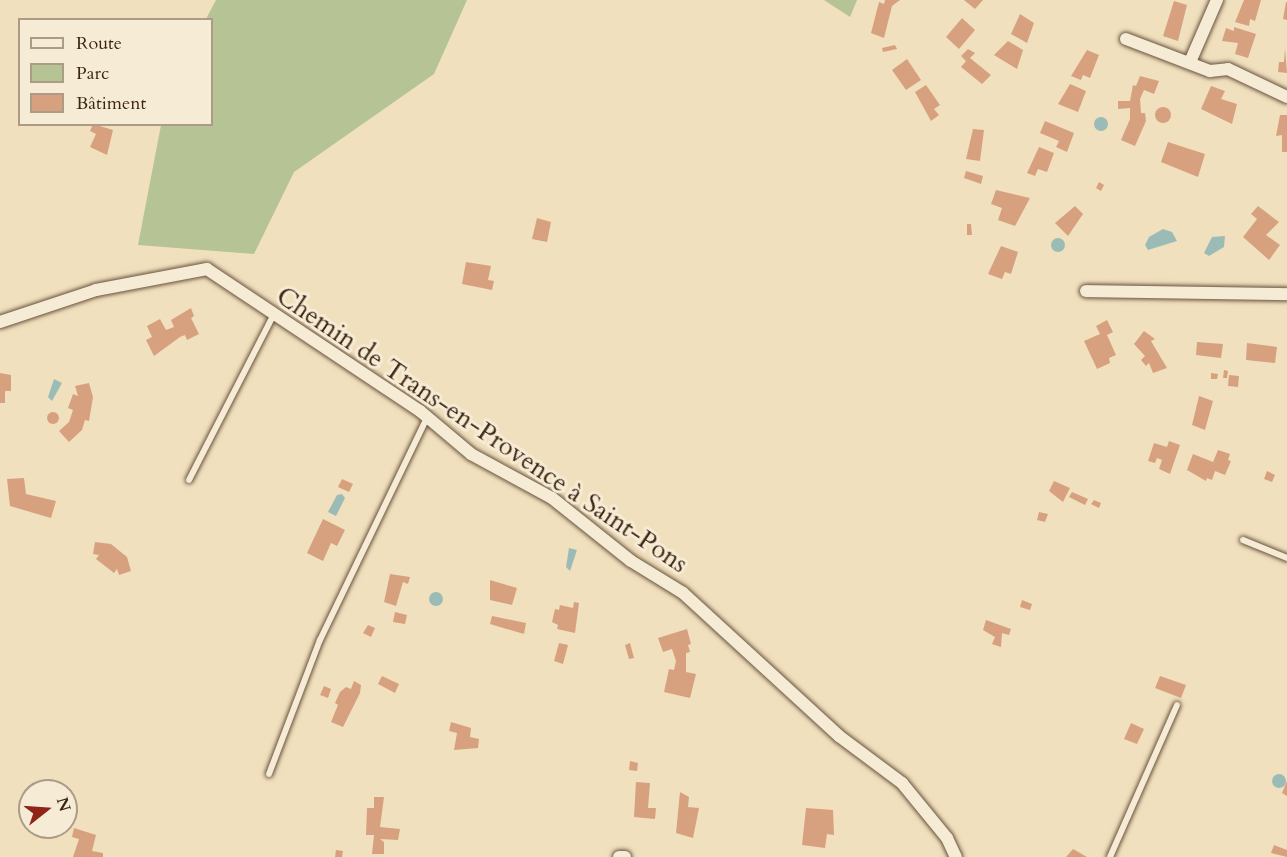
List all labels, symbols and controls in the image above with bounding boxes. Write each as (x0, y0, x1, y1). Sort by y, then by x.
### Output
legend (18, 18, 213, 126)
text: Route (76, 31, 122, 56)
text: Parc (76, 61, 109, 86)
text: Bâtiment (76, 91, 146, 116)
street label: Chemin de Trans-en-Provence à Saint-Pons (270, 280, 694, 580)
north arrow (18, 779, 78, 839)
text: N (51, 794, 76, 814)

